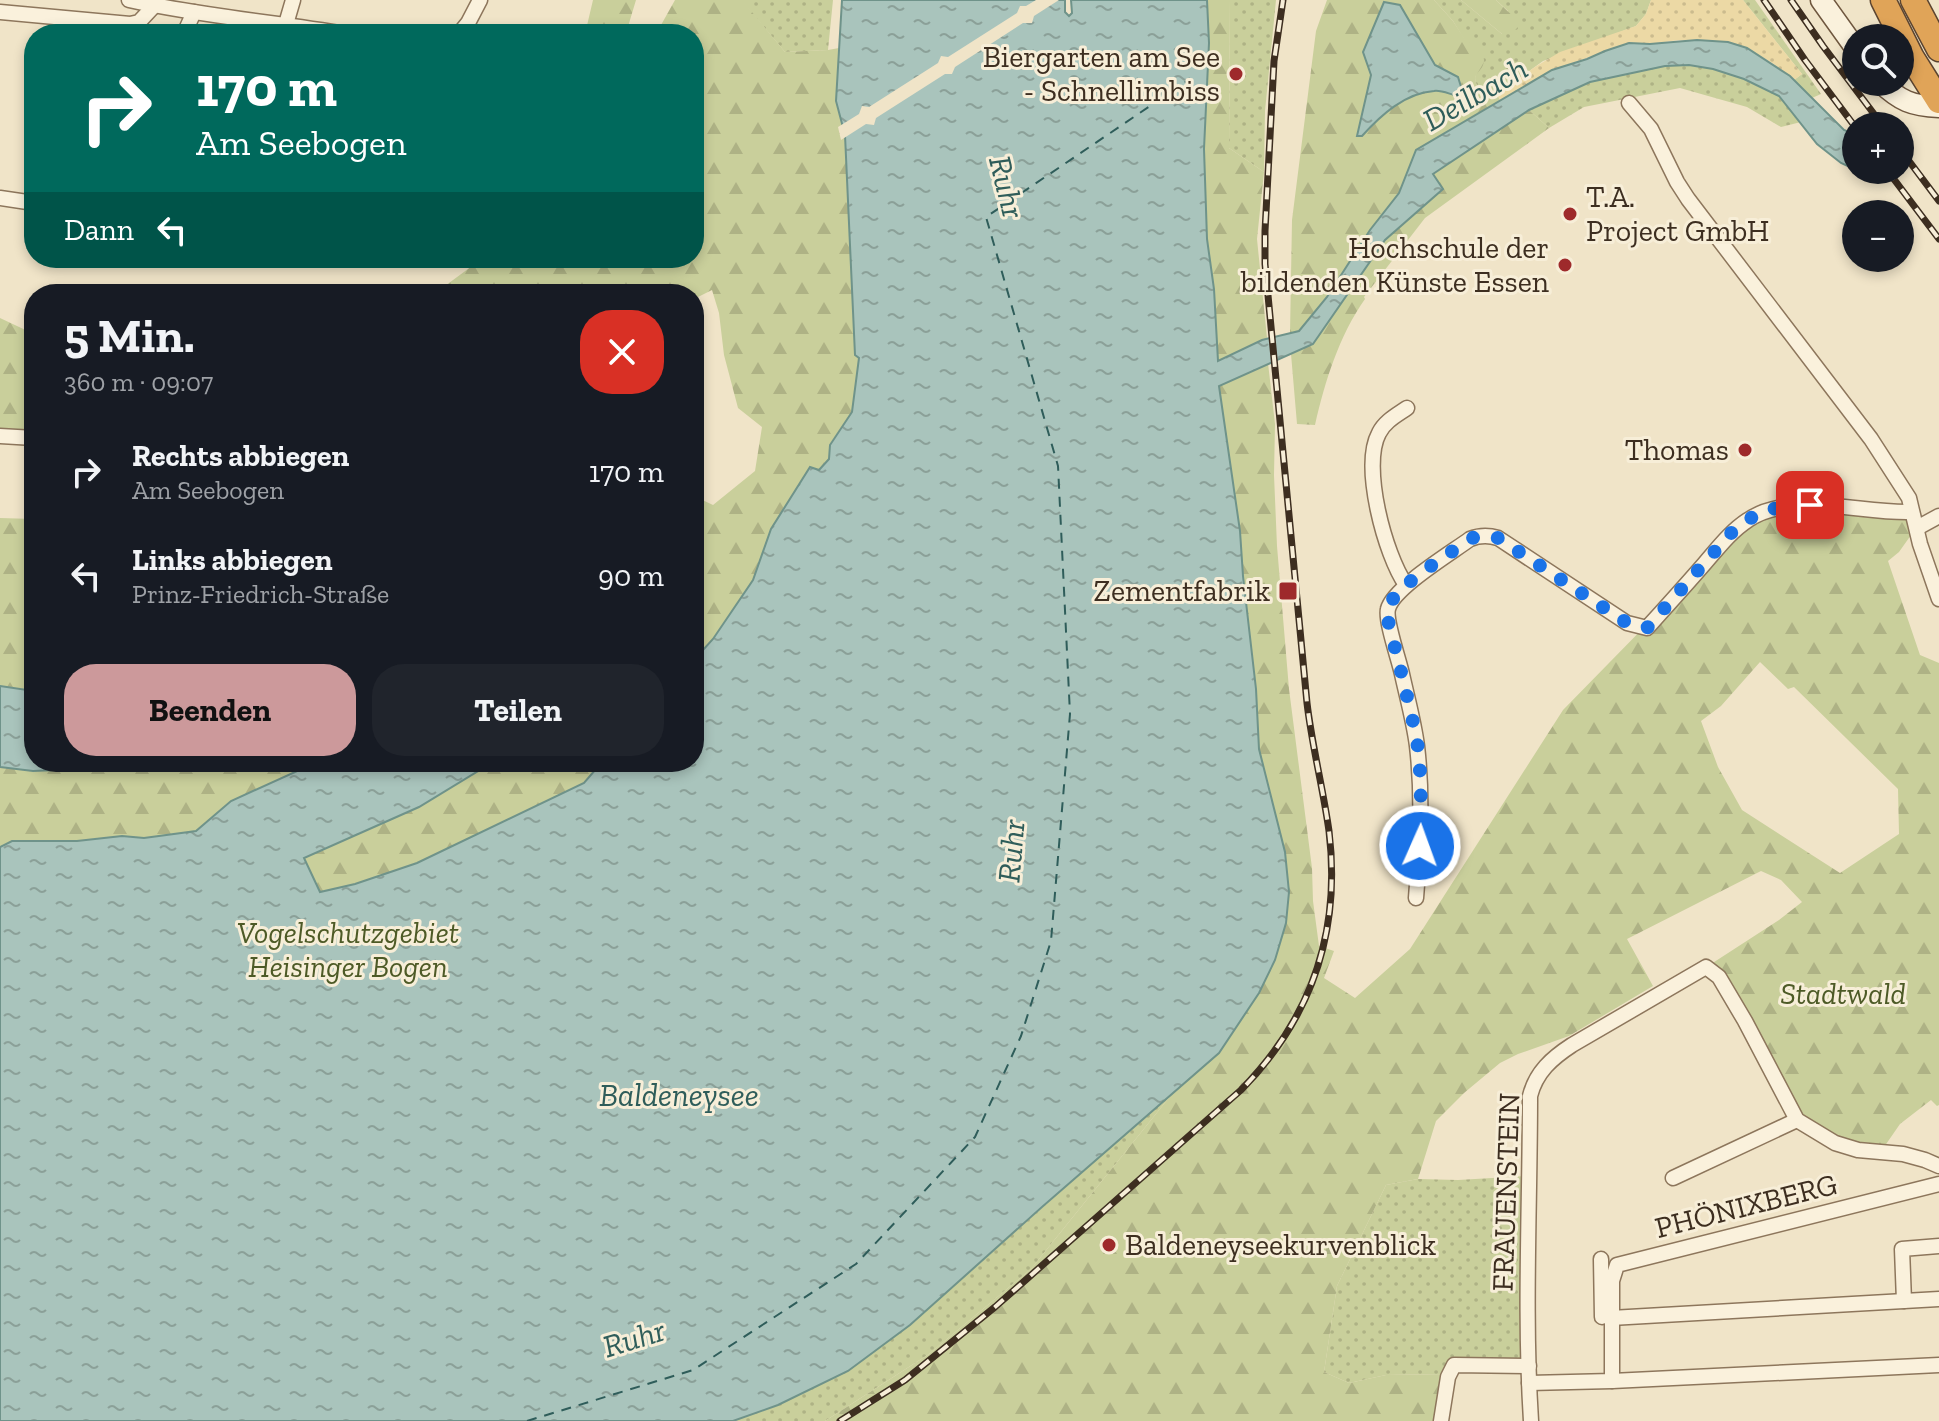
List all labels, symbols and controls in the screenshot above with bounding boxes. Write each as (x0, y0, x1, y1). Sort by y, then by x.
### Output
map controls (1842, 24, 1914, 272)
button: search (1842, 24, 1914, 96)
place label: Biergarten am See - Schnellimbiss (983, 39, 1220, 109)
water label: Deilbach (1416, 49, 1534, 139)
text: 170 m (196, 53, 337, 120)
icon: right (64, 56, 168, 160)
marker: Biergarten am See - Schnellimbiss (1227, 65, 1245, 83)
button: + (1842, 112, 1914, 184)
text: Am Seebogen (196, 121, 407, 164)
water label: Ruhr (981, 152, 1033, 223)
place label: T.A. Project GmbH (1586, 179, 1769, 249)
button: − (1842, 200, 1914, 272)
marker: T.A. Project GmbH (1561, 205, 1579, 223)
icon: left (150, 208, 194, 252)
text: Dann (64, 212, 134, 248)
place label: Hochschule der bildenden Künste Essen (1240, 230, 1549, 300)
marker: Hochschule der bildenden Künste Essen (1556, 256, 1574, 274)
text: 5 Min. (64, 307, 195, 364)
button: close (580, 310, 664, 394)
text: 360 m · 09:07 (64, 366, 213, 398)
place label: Thomas (1625, 432, 1729, 468)
text: Rechts abbiegen (132, 438, 349, 474)
marker: Thomas (1736, 441, 1754, 459)
icon: right (64, 450, 108, 494)
text: 170 m (589, 454, 664, 490)
pin (1776, 471, 1844, 539)
text: Am Seebogen (132, 474, 284, 506)
icon: arrive (1788, 483, 1832, 527)
text: Links abbiegen (132, 542, 333, 578)
icon: left (64, 554, 108, 598)
text: 90 m (598, 558, 664, 594)
place label: Zementfabrik (1094, 573, 1270, 609)
text: Prinz-Friedrich-Straße (132, 578, 389, 610)
marker: Zementfabrik (1277, 580, 1299, 602)
button: Beenden (64, 664, 356, 756)
button: Teilen (372, 664, 664, 756)
position arrow (1378, 804, 1462, 888)
water label: Ruhr (989, 817, 1033, 884)
park label: Vogelschutzgebiet Heisinger Bogen (237, 915, 459, 985)
park label: Stadtwald (1780, 976, 1906, 1012)
water label: Baldeneysee (599, 1076, 759, 1114)
street label: FRAUENSTEIN (1485, 1092, 1527, 1292)
street label: PHÖNIXBERG (1651, 1166, 1841, 1246)
place label: Baldeneyseekurvenblick (1125, 1227, 1437, 1263)
marker: Baldeneyseekurvenblick (1100, 1236, 1118, 1254)
water label: Ruhr (598, 1310, 671, 1365)

